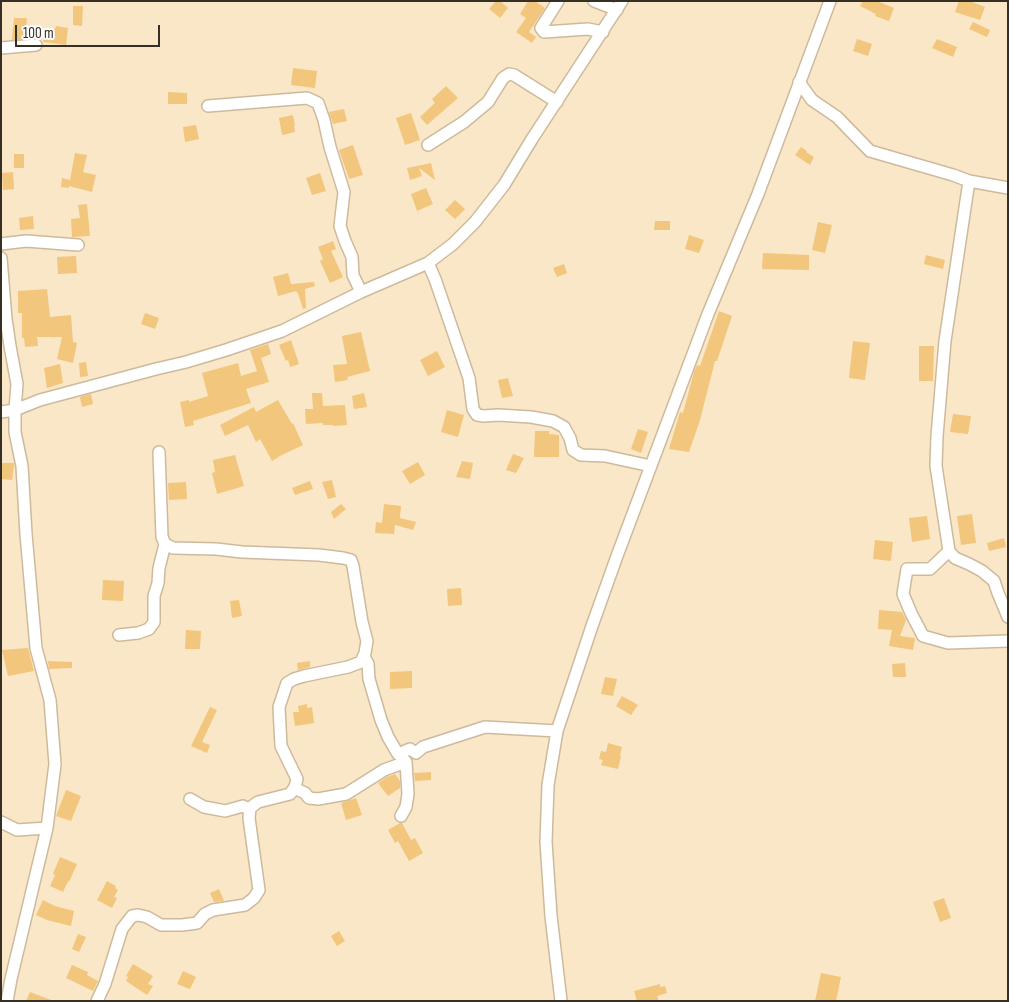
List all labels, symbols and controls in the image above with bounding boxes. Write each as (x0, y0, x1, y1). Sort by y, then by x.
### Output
scale bar (18, 15, 162, 47)
text: 100 m (23, 24, 54, 43)

